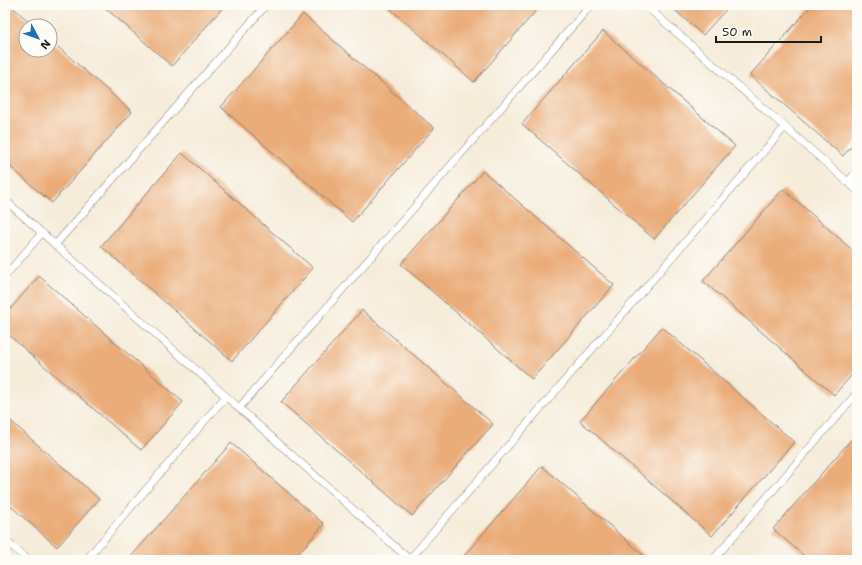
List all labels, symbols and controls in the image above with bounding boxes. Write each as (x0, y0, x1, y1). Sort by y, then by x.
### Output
north arrow (18, 18, 58, 58)
scale bar (716, 18, 821, 44)
text: 50 m (722, 24, 752, 40)
text: N (36, 36, 54, 53)

